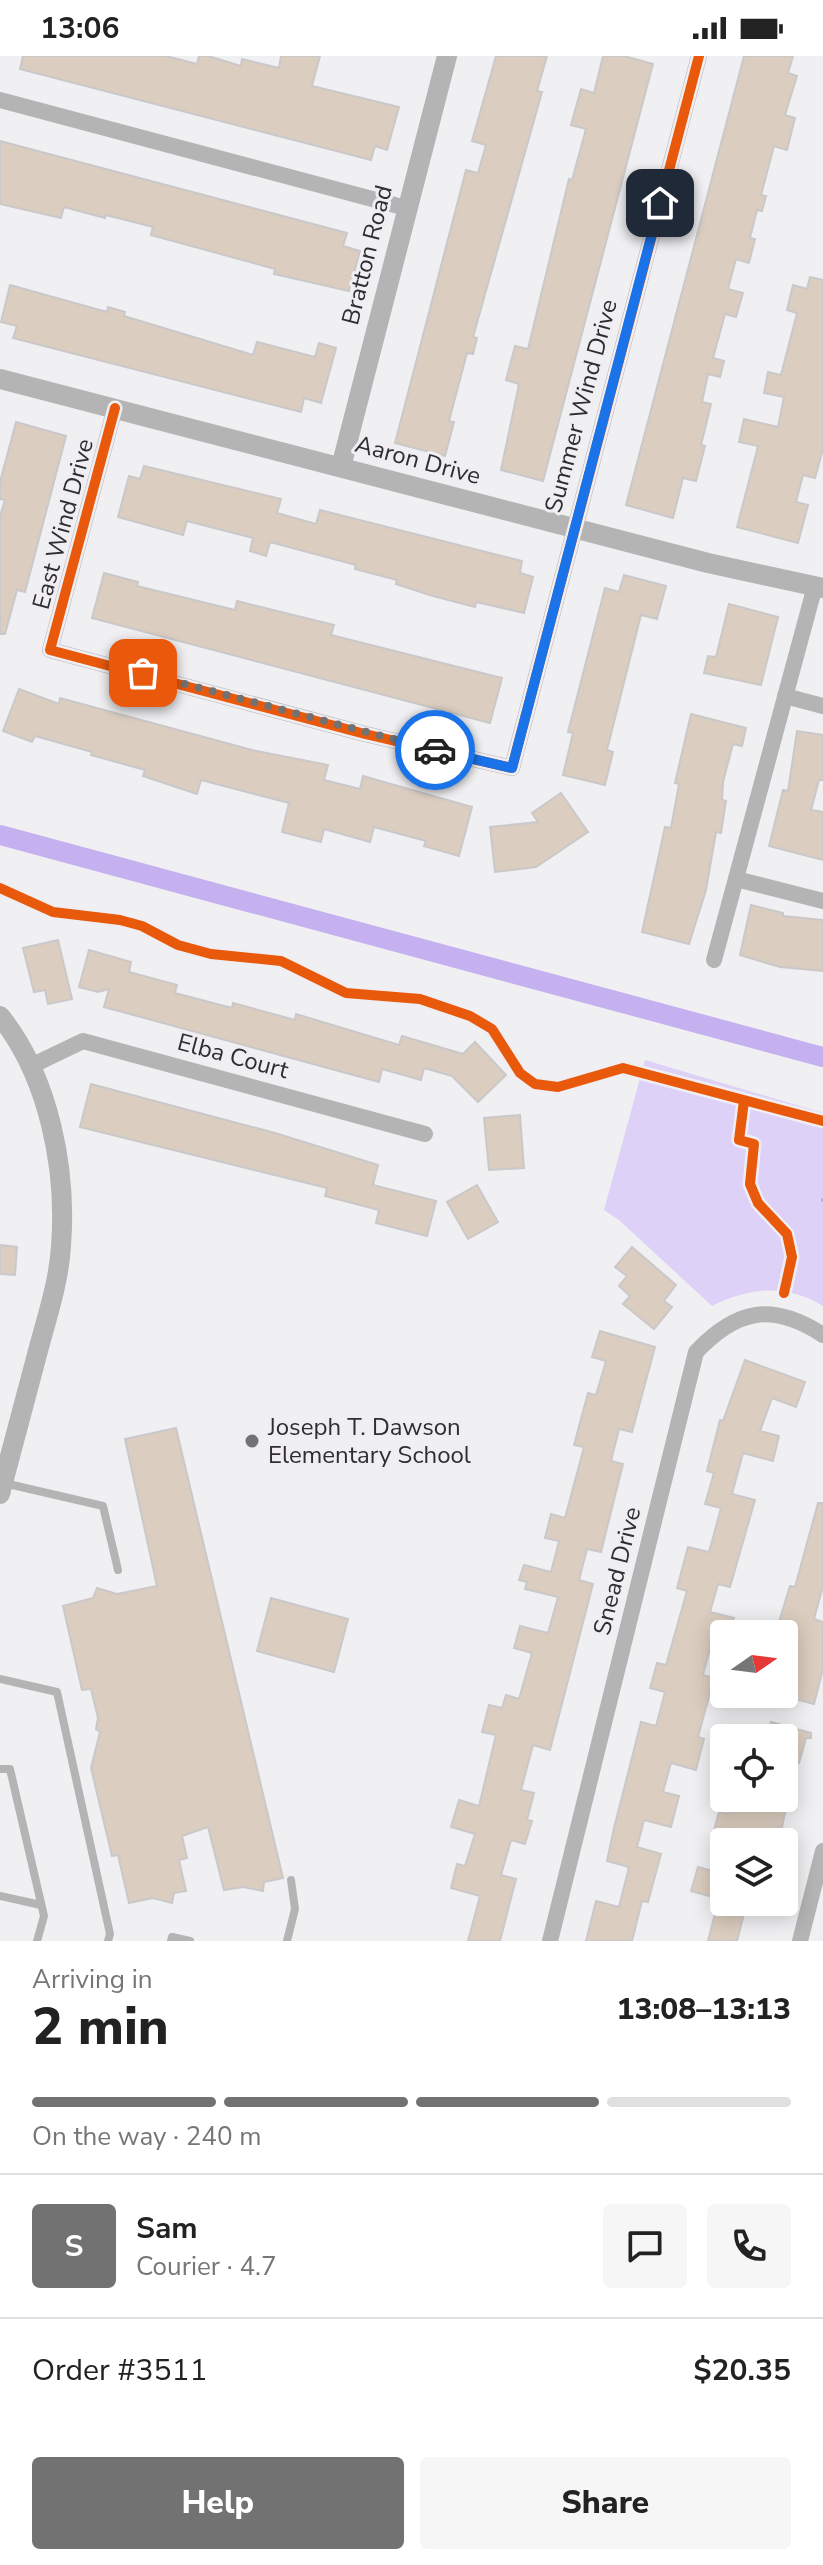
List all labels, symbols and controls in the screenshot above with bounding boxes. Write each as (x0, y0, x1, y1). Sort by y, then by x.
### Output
text: 13:06 (40, 8, 119, 49)
pin (626, 169, 694, 237)
icon: home (638, 181, 682, 225)
street label: Bratton Road (334, 182, 400, 328)
street label: Summer Wind Drive (537, 296, 625, 516)
street label: Aaron Drive (352, 428, 484, 492)
street label: East Wind Drive (25, 435, 101, 613)
pin (109, 639, 177, 707)
icon: bag (121, 651, 165, 695)
courier (395, 710, 475, 790)
icon: car (413, 728, 457, 772)
street label: Elba Court (174, 1026, 293, 1086)
place label: Joseph T. Dawson Elementary School (267, 1411, 471, 1471)
marker: Joseph T. Dawson Elementary School (243, 1432, 261, 1450)
street label: Snead Drive (586, 1504, 648, 1638)
north arrow (710, 1620, 798, 1708)
map controls (710, 1620, 798, 1916)
button: locate (710, 1724, 798, 1812)
button: layers (710, 1828, 798, 1916)
text: Arriving in (32, 1962, 153, 1997)
text: 13:08–13:13 (616, 1989, 791, 2030)
text: 2 min (32, 1991, 169, 2062)
text: On the way · 240 m (32, 2119, 261, 2154)
button: chat (603, 2204, 687, 2288)
button: phone (707, 2204, 791, 2288)
text: Sam (136, 2208, 198, 2249)
text: S (65, 2226, 83, 2267)
text: Courier · 4.7 (136, 2249, 277, 2284)
text: Order #3511 (32, 2350, 207, 2391)
text: $20.35 (694, 2350, 791, 2391)
button: Help (32, 2457, 404, 2549)
button: Share (420, 2457, 791, 2549)

